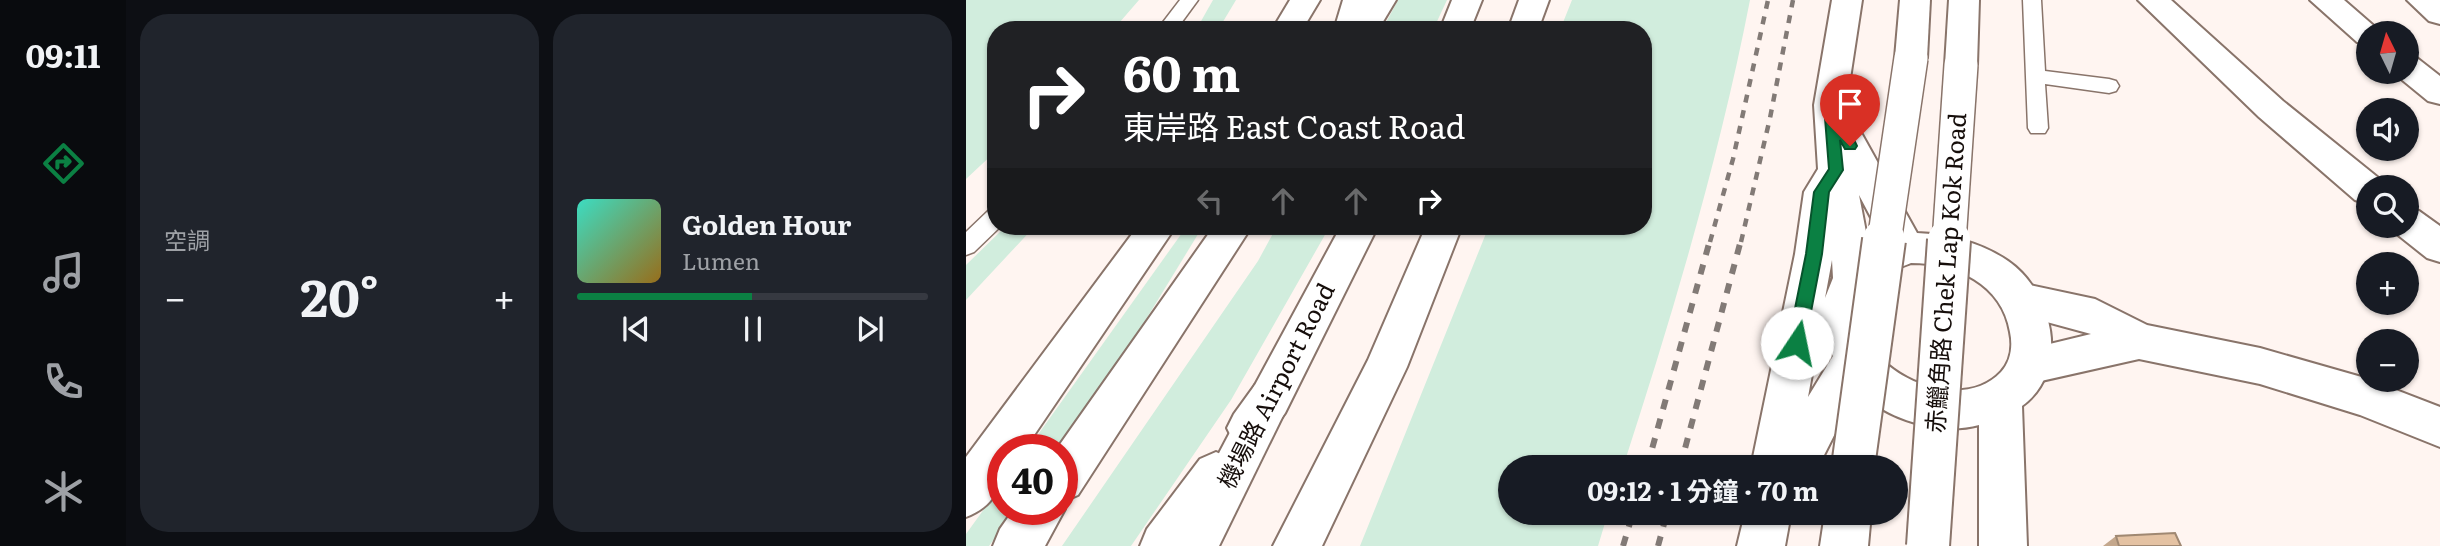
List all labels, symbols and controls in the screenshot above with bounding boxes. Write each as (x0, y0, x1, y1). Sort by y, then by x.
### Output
north arrow (2356, 21, 2418, 84)
map controls (2356, 21, 2419, 392)
text: 09:11 (25, 30, 101, 78)
text: 60 m (1123, 34, 1240, 107)
icon: right (1008, 49, 1099, 140)
pin (1820, 74, 1880, 146)
icon: arrive (1831, 85, 1869, 123)
button: sound (2356, 98, 2419, 161)
text: 東岸路 East Coast Road (1123, 101, 1465, 149)
street label: 赤鱲角路 Chek Lap Kok Road (1916, 111, 1973, 434)
icon: directions (39, 139, 88, 188)
button: search (2356, 175, 2419, 238)
icon: left (1191, 182, 1229, 220)
icon: ahead (1264, 182, 1302, 220)
icon: ahead (1337, 182, 1375, 220)
icon: right (1410, 182, 1448, 220)
text: Golden Hour (682, 204, 851, 243)
text: 空調 (164, 222, 210, 256)
text: Lumen (682, 243, 760, 277)
icon: music (39, 248, 88, 297)
button: + (2356, 252, 2419, 315)
text: 20° (300, 256, 379, 333)
text: − (164, 267, 186, 324)
text: + (493, 267, 515, 324)
street label: 機場路 Airport Road (1208, 276, 1342, 494)
position arrow (1760, 306, 1834, 380)
icon: previous (617, 310, 655, 348)
icon: pause (734, 310, 772, 348)
icon: next (851, 310, 889, 348)
button: − (2356, 329, 2419, 392)
icon: phone (39, 357, 88, 406)
speed limit sign: 40 (987, 434, 1078, 525)
icon: climate (39, 467, 88, 516)
text: 09:12 · 1 分鐘 · 70 m (1587, 470, 1819, 509)

